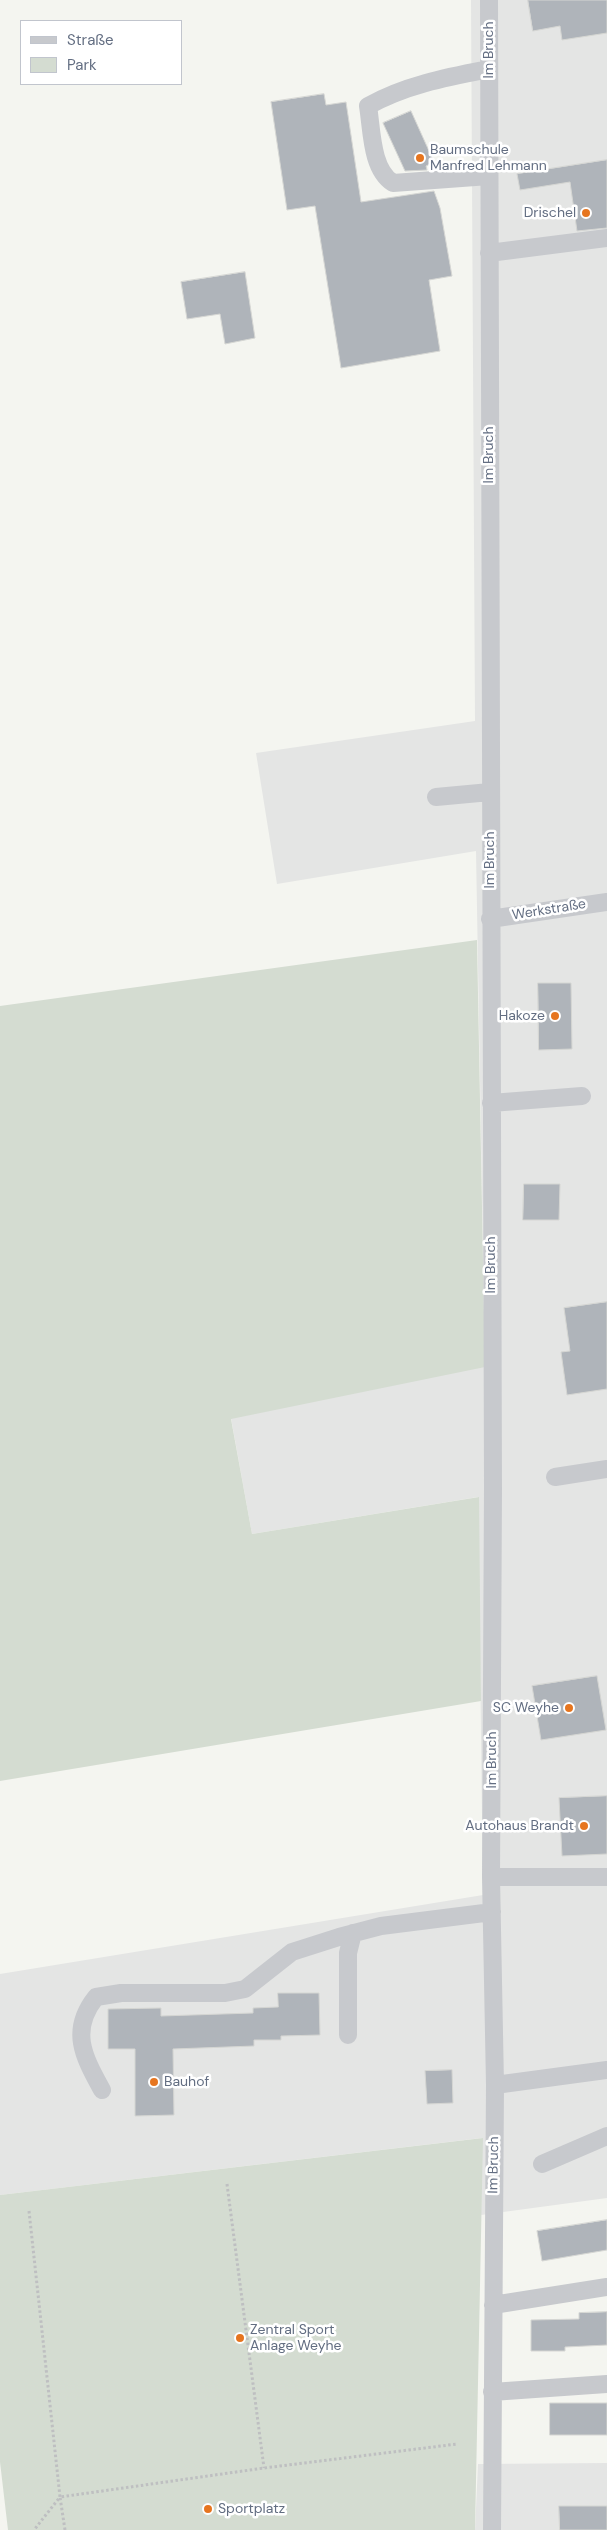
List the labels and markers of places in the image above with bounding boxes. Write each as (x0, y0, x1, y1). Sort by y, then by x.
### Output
place label: Baumschule Manfred Lehmann (430, 142, 547, 174)
marker: Baumschule Manfred Lehmann (414, 152, 426, 164)
place label: Drischel (524, 205, 576, 221)
marker: Drischel (580, 207, 592, 219)
place label: Hakoze (499, 1008, 545, 1024)
marker: Hakoze (549, 1010, 561, 1022)
place label: SC Weyhe (493, 1700, 559, 1716)
marker: SC Weyhe (563, 1702, 575, 1714)
place label: Autohaus Brandt (465, 1818, 574, 1834)
marker: Autohaus Brandt (578, 1820, 590, 1832)
place label: Bauhof (164, 2074, 209, 2090)
marker: Bauhof (148, 2076, 160, 2088)
place label: Zentral Sport Anlage Weyhe (250, 2322, 342, 2354)
marker: Zentral Sport Anlage Weyhe (234, 2332, 246, 2344)
place label: Sportplatz (218, 2501, 285, 2517)
marker: Sportplatz (202, 2503, 214, 2515)

